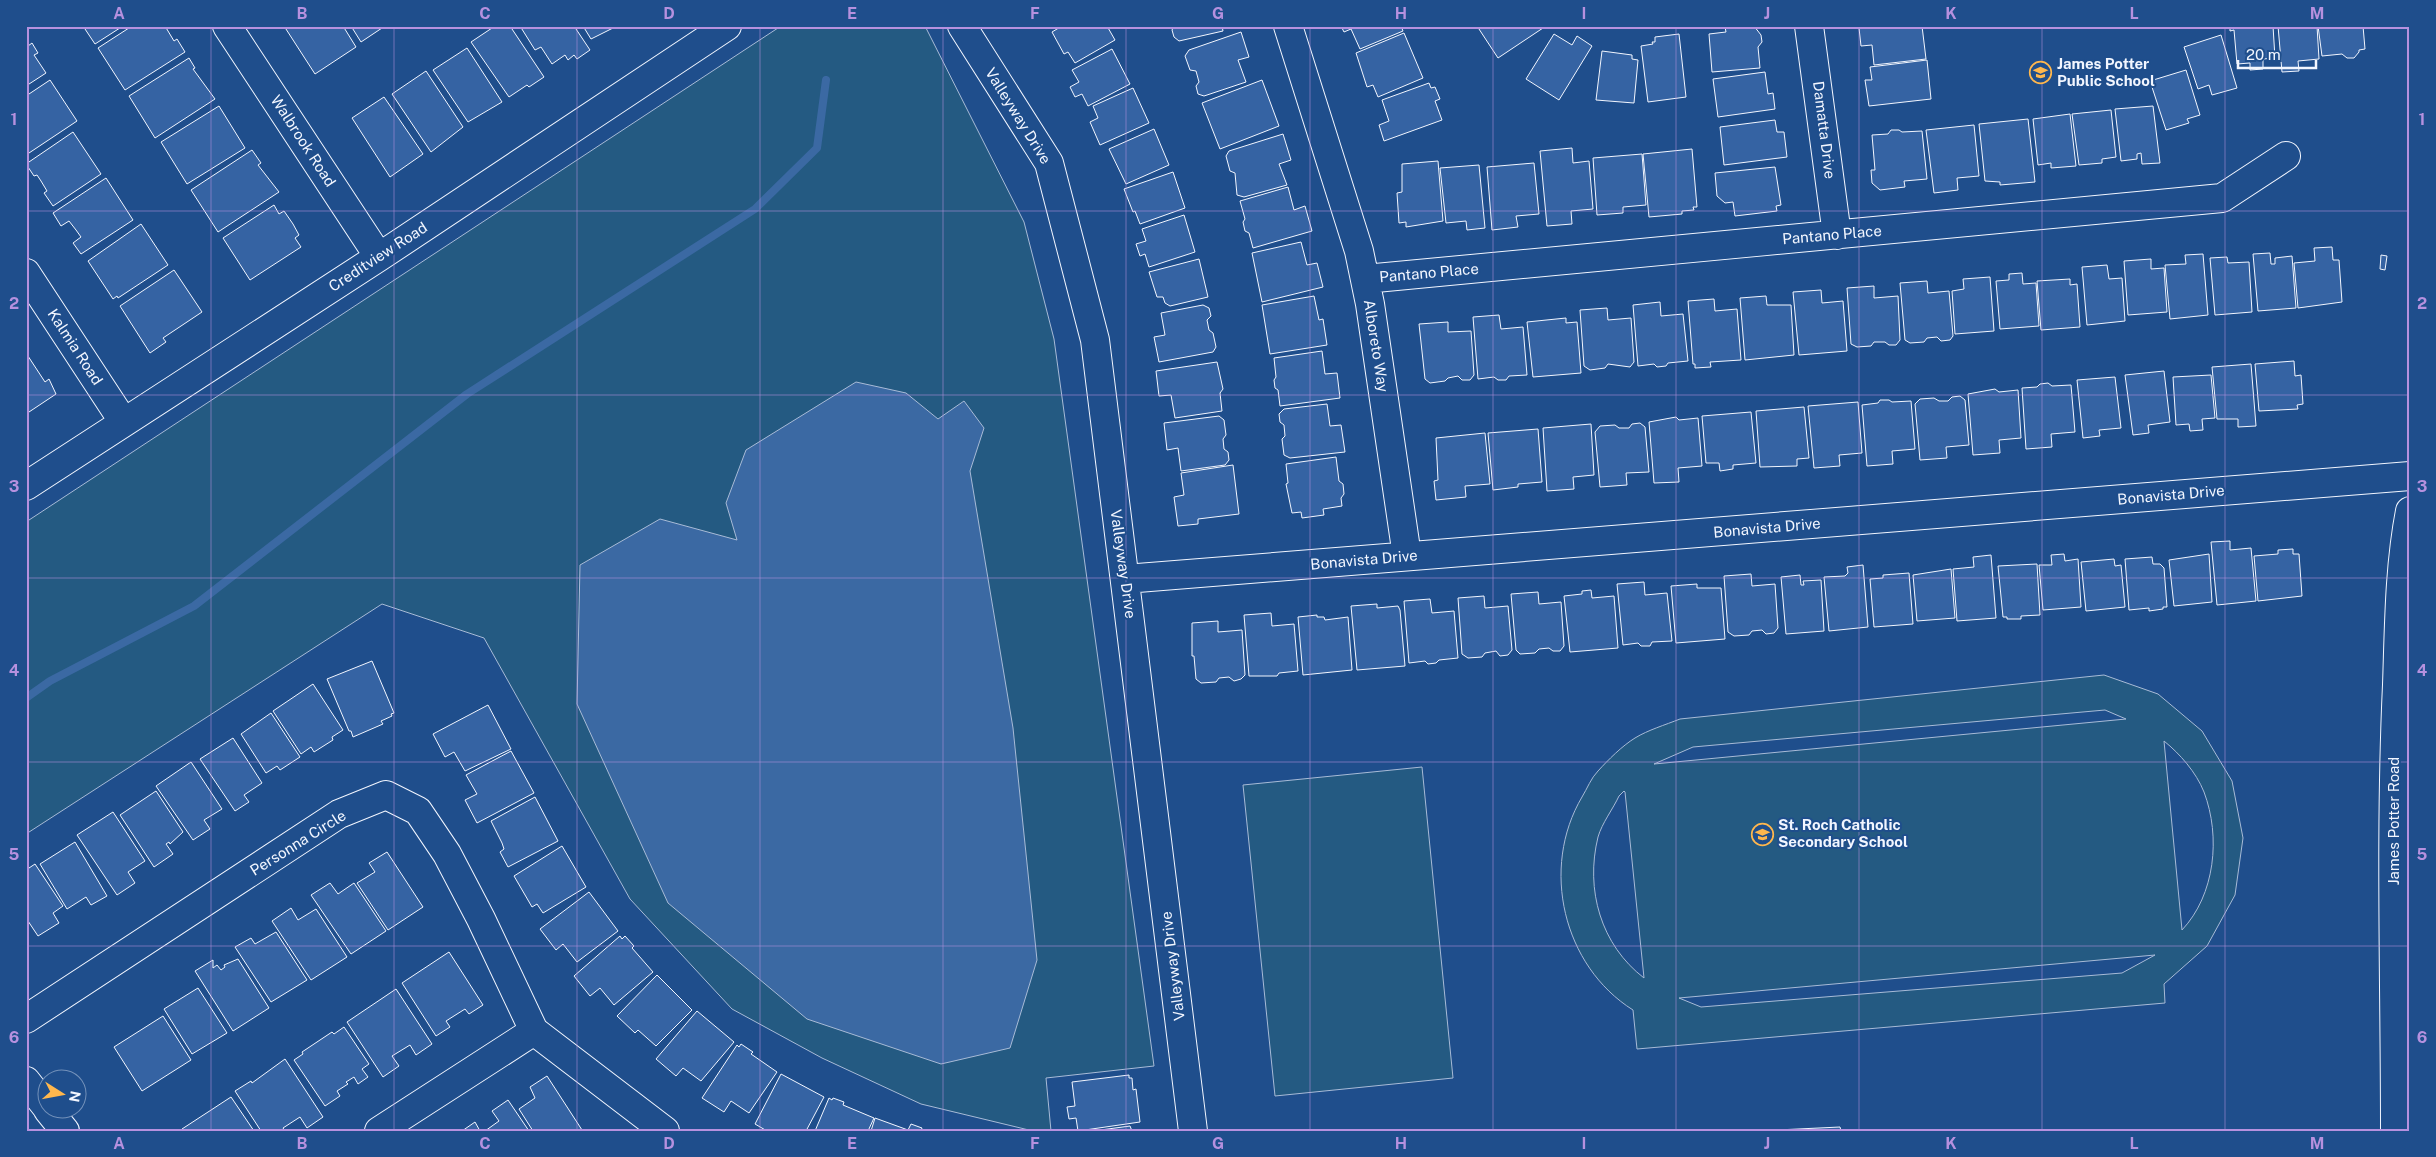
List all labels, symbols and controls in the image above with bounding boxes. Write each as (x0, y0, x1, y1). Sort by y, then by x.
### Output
text: A (113, 4, 125, 23)
text: B (297, 4, 308, 23)
text: C (479, 4, 491, 23)
text: D (663, 4, 675, 23)
text: E (847, 4, 857, 23)
text: F (1030, 4, 1040, 23)
text: G (1212, 4, 1224, 23)
text: H (1395, 4, 1407, 23)
text: I (1582, 4, 1586, 23)
text: J (1764, 4, 1770, 23)
text: K (1945, 4, 1957, 23)
text: L (2129, 4, 2139, 23)
text: M (2310, 4, 2324, 23)
scale bar (2238, 38, 2316, 70)
text: 20 m (2246, 46, 2281, 63)
place label: James Potter Public School (2057, 55, 2155, 89)
school or university icon: James Potter Public School (2029, 61, 2053, 85)
street label: Valleyway Drive (982, 65, 1055, 167)
street label: Damatta Drive (1810, 80, 1839, 180)
street label: Walbrook Road (268, 92, 339, 190)
text: 1 (11, 110, 17, 129)
text: 1 (2419, 110, 2425, 129)
street label: Creditview Road (325, 219, 430, 295)
street label: Pantano Place (1782, 222, 1882, 247)
street label: Pantano Place (1379, 260, 1479, 285)
text: 2 (9, 294, 19, 313)
text: 2 (2417, 294, 2427, 313)
street label: Alboreto Way (1361, 298, 1392, 393)
street label: Kalmia Road (45, 306, 106, 388)
text: 3 (9, 477, 19, 496)
text: 3 (2417, 477, 2427, 496)
street label: Bonavista Drive (2117, 481, 2225, 508)
street label: Valleyway Drive (1107, 508, 1140, 620)
street label: Bonavista Drive (1713, 514, 1821, 541)
street label: Bonavista Drive (1310, 546, 1418, 573)
text: 4 (9, 661, 20, 680)
text: 4 (2417, 661, 2428, 680)
street label: James Potter Road (2385, 757, 2402, 885)
street label: Personna Circle (247, 806, 349, 879)
place label: St. Roch Catholic Secondary School (1778, 816, 1908, 850)
school or university icon: St. Roch Catholic Secondary School (1750, 822, 1774, 846)
text: 5 (9, 845, 20, 864)
text: 5 (2417, 845, 2428, 864)
street label: Valleyway Drive (1157, 910, 1188, 1022)
text: 6 (9, 1028, 19, 1047)
text: 6 (2417, 1028, 2427, 1047)
north arrow (38, 1070, 88, 1120)
text: N (66, 1090, 84, 1103)
text: A (113, 1134, 125, 1153)
text: B (297, 1134, 308, 1153)
text: C (479, 1134, 491, 1153)
text: D (663, 1134, 675, 1153)
text: E (847, 1134, 857, 1153)
text: F (1030, 1134, 1040, 1153)
text: G (1212, 1134, 1224, 1153)
text: H (1395, 1134, 1407, 1153)
text: I (1582, 1134, 1586, 1153)
text: J (1764, 1134, 1770, 1153)
text: K (1945, 1134, 1957, 1153)
text: L (2129, 1134, 2139, 1153)
text: M (2310, 1134, 2324, 1153)

